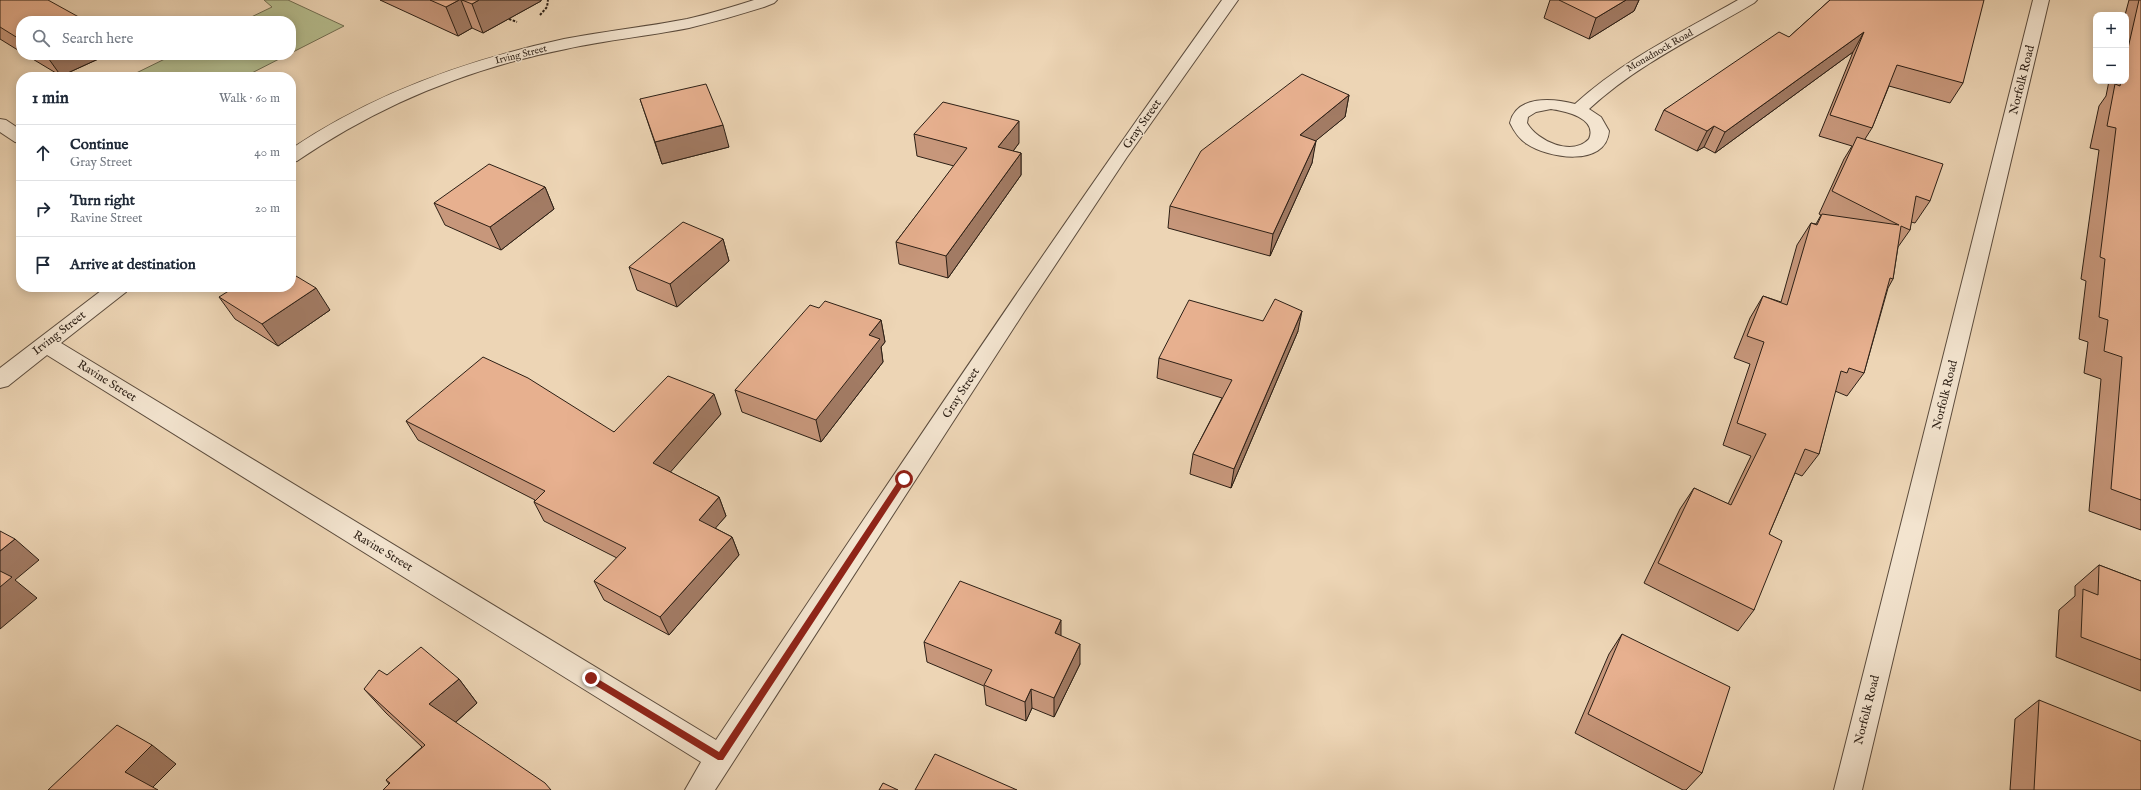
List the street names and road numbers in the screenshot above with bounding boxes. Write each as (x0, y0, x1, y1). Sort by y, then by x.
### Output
street label: Monadnock Road (1624, 26, 1696, 75)
street label: Irving Street (494, 42, 549, 68)
street label: Norfolk Road (2006, 43, 2038, 116)
street label: Gray Street (1119, 96, 1165, 152)
street label: Irving Street (29, 308, 89, 358)
street label: Ravine Street (75, 357, 139, 405)
street label: Norfolk Road (1929, 358, 1961, 431)
street label: Gray Street (939, 365, 983, 421)
street label: Ravine Street (350, 527, 416, 575)
street label: Norfolk Road (1851, 673, 1883, 746)

